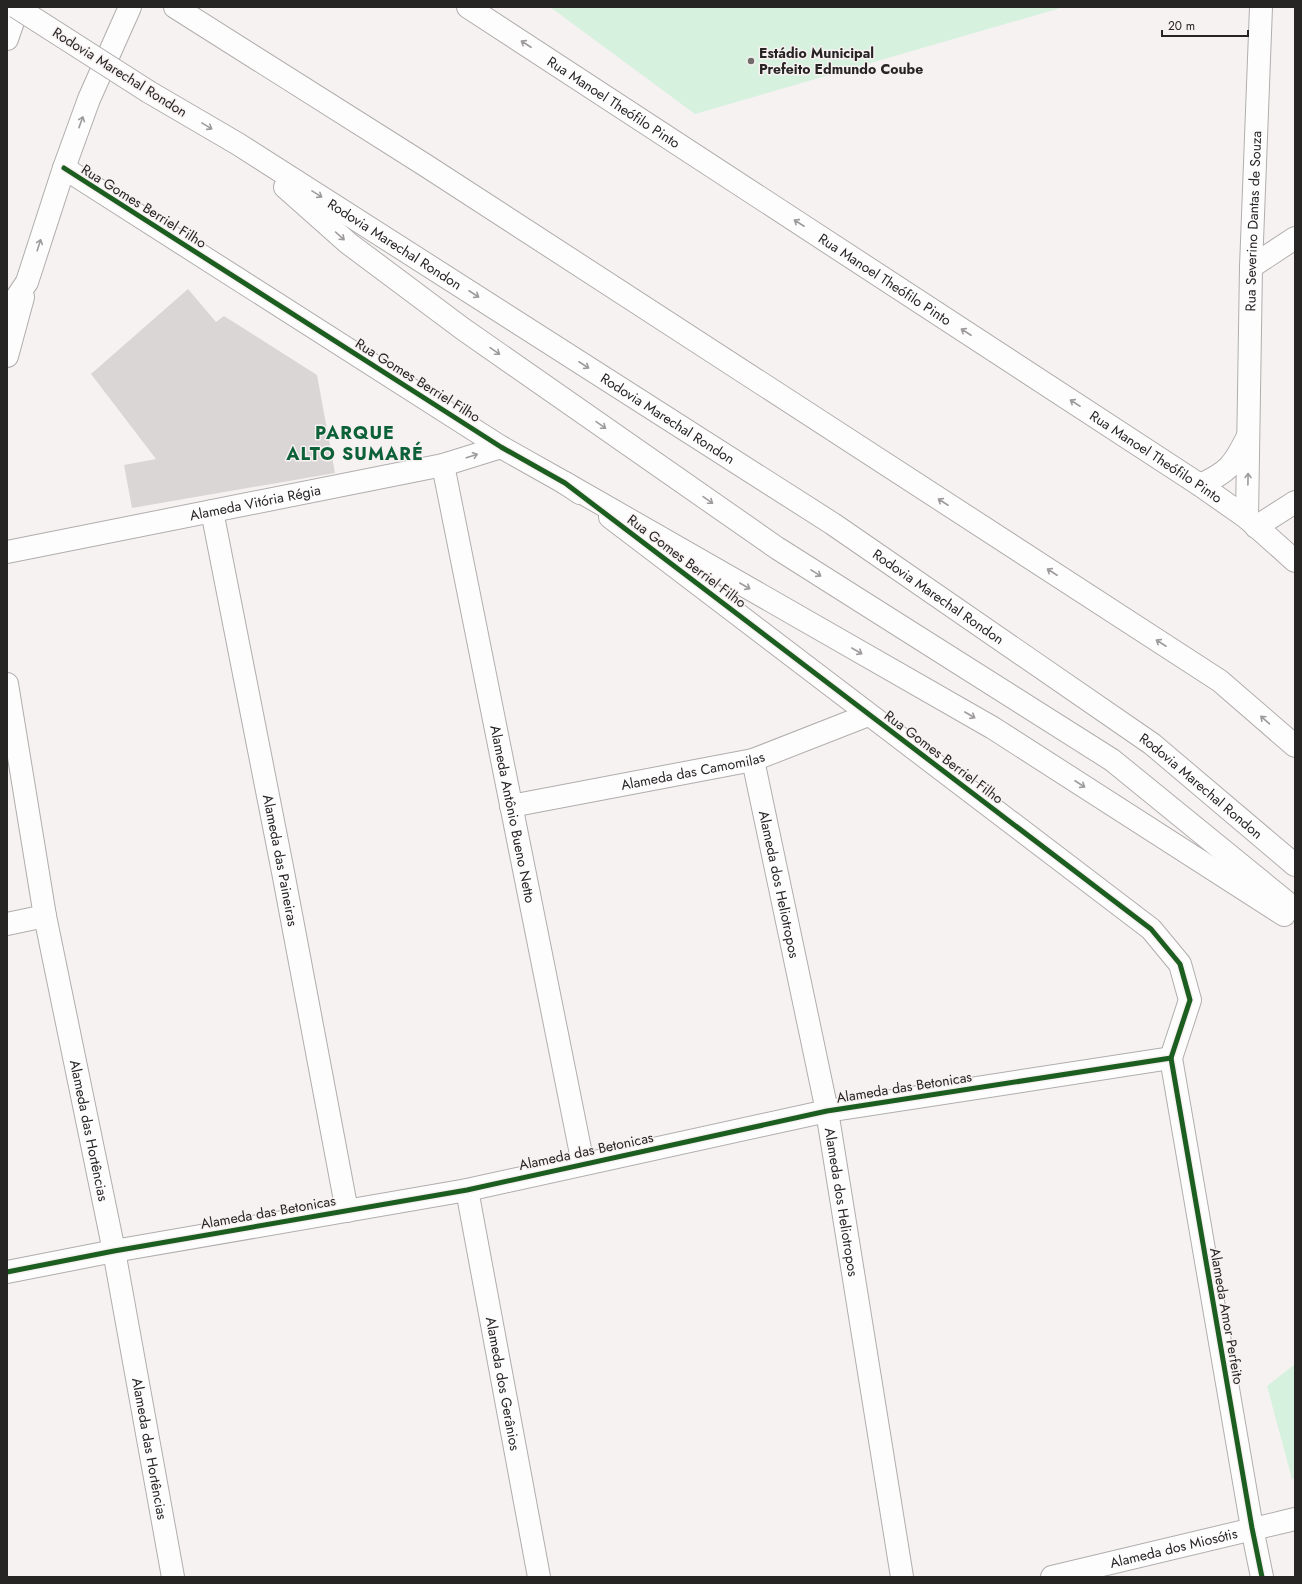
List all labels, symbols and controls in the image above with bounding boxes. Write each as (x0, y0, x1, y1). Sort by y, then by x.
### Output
scale bar (1162, 12, 1248, 38)
text: 20 m (1168, 17, 1195, 35)
street label: Rodovia Marechal Rondon (49, 22, 191, 122)
one-way arrow (520, 40, 532, 48)
place label: Estádio Municipal Prefeito Edmundo Coube (759, 43, 923, 79)
street label: Rua Manoel Theófilo Pinto (543, 51, 684, 153)
marker: Estádio Municipal Prefeito Edmundo Coube (746, 56, 756, 66)
one-way arrow (77, 116, 85, 128)
one-way arrow (201, 122, 213, 130)
street label: Rua Severino Dantas de Souza (1240, 130, 1266, 311)
street label: Rua Gomes Berriel Filho (77, 159, 211, 253)
one-way arrow (311, 191, 323, 199)
street label: Rodovia Marechal Rondon (324, 194, 466, 294)
one-way arrow (794, 219, 805, 227)
street label: Rua Manoel Theófilo Pinto (815, 229, 956, 330)
one-way arrow (335, 231, 345, 241)
one-way arrow (36, 239, 43, 252)
one-way arrow (468, 291, 480, 299)
one-way arrow (961, 328, 972, 336)
street label: Rua Gomes Berriel Filho (351, 333, 485, 427)
one-way arrow (489, 347, 500, 355)
one-way arrow (578, 361, 590, 369)
street label: Rodovia Marechal Rondon (597, 368, 739, 469)
one-way arrow (1070, 399, 1081, 407)
street label: Rua Manoel Theófilo Pinto (1086, 406, 1227, 508)
district label: PARQUE ALTO SUMARÉ (285, 420, 424, 467)
one-way arrow (596, 421, 607, 430)
one-way arrow (465, 452, 478, 459)
one-way arrow (1244, 473, 1252, 486)
street label: Alameda Vitória Régia (188, 480, 322, 525)
one-way arrow (702, 496, 713, 504)
one-way arrow (937, 497, 949, 505)
street label: Rua Gomes Berriel Filho (623, 510, 751, 613)
street label: Rodovia Marechal Rondon (869, 544, 1008, 649)
one-way arrow (1046, 568, 1058, 576)
one-way arrow (810, 569, 822, 577)
one-way arrow (739, 582, 751, 590)
one-way arrow (1156, 639, 1167, 647)
one-way arrow (851, 647, 863, 655)
street label: Rua Gomes Berriel Filho (880, 706, 1008, 809)
one-way arrow (964, 712, 976, 720)
one-way arrow (1260, 716, 1271, 725)
street label: Alameda Antônio Bueno Netto (485, 723, 541, 905)
street label: Rodovia Marechal Rondon (1135, 728, 1267, 844)
street label: Alameda das Camomilas (619, 746, 768, 795)
one-way arrow (1074, 781, 1086, 789)
street label: Alameda das Paineiras (258, 793, 303, 928)
street label: Alameda dos Heliotropos (754, 809, 805, 960)
street label: Alameda das Hortências (65, 1058, 114, 1203)
street label: Alameda das Betonicas (835, 1066, 974, 1108)
street label: Alameda dos Heliotropos (820, 1126, 864, 1278)
street label: Alameda das Betonicas (517, 1127, 655, 1175)
street label: Alameda das Betonicas (199, 1190, 337, 1234)
street label: Alameda Amor Perfeito (1205, 1246, 1249, 1386)
street label: Alameda dos Gerânios (481, 1315, 525, 1453)
street label: Alameda das Hortências (127, 1376, 173, 1522)
street label: Alameda dos Miosótis (1108, 1523, 1240, 1573)

